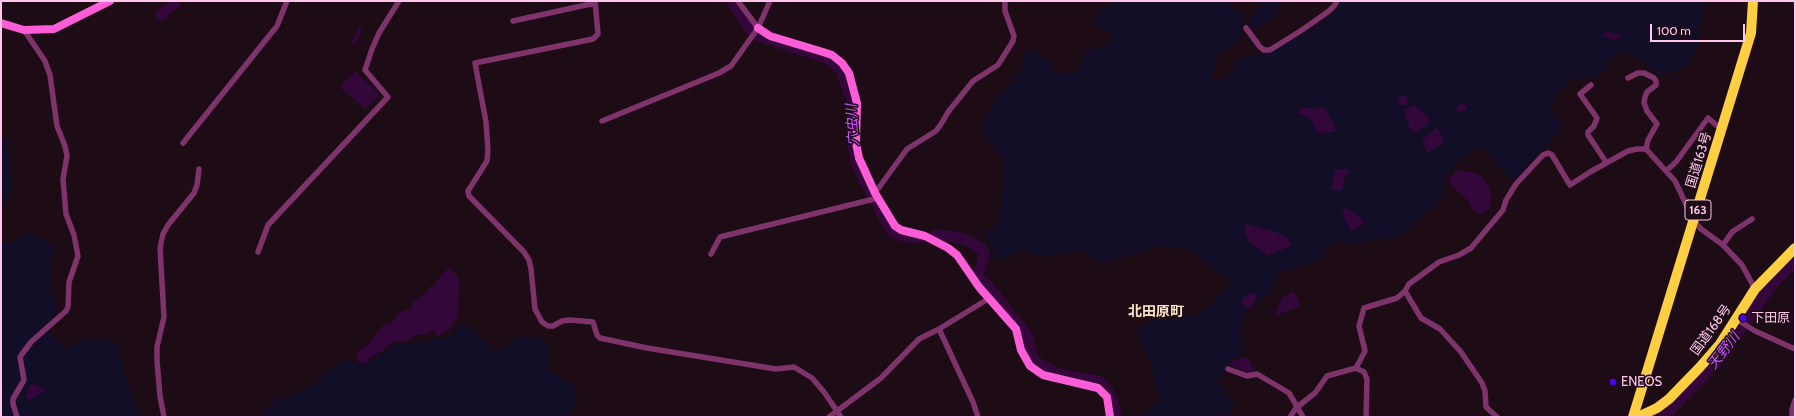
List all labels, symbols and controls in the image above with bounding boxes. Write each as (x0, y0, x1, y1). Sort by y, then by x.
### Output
scale bar (1652, 16, 1747, 42)
text: 100 m (1657, 23, 1691, 38)
water label: 穴虫川 (843, 103, 863, 147)
street label: 国道163号 (1683, 130, 1715, 190)
road number: 163 (1685, 200, 1711, 220)
street label: 国道168号 (1687, 302, 1735, 358)
district label: 北田原町 (1128, 304, 1184, 320)
place label: 下田原 (1751, 310, 1790, 326)
marker: 下田原 (1738, 313, 1748, 323)
water label: 天野川 (1704, 329, 1744, 373)
place label: ENEOS (1621, 374, 1662, 390)
marker: ENEOS (1608, 377, 1618, 387)

